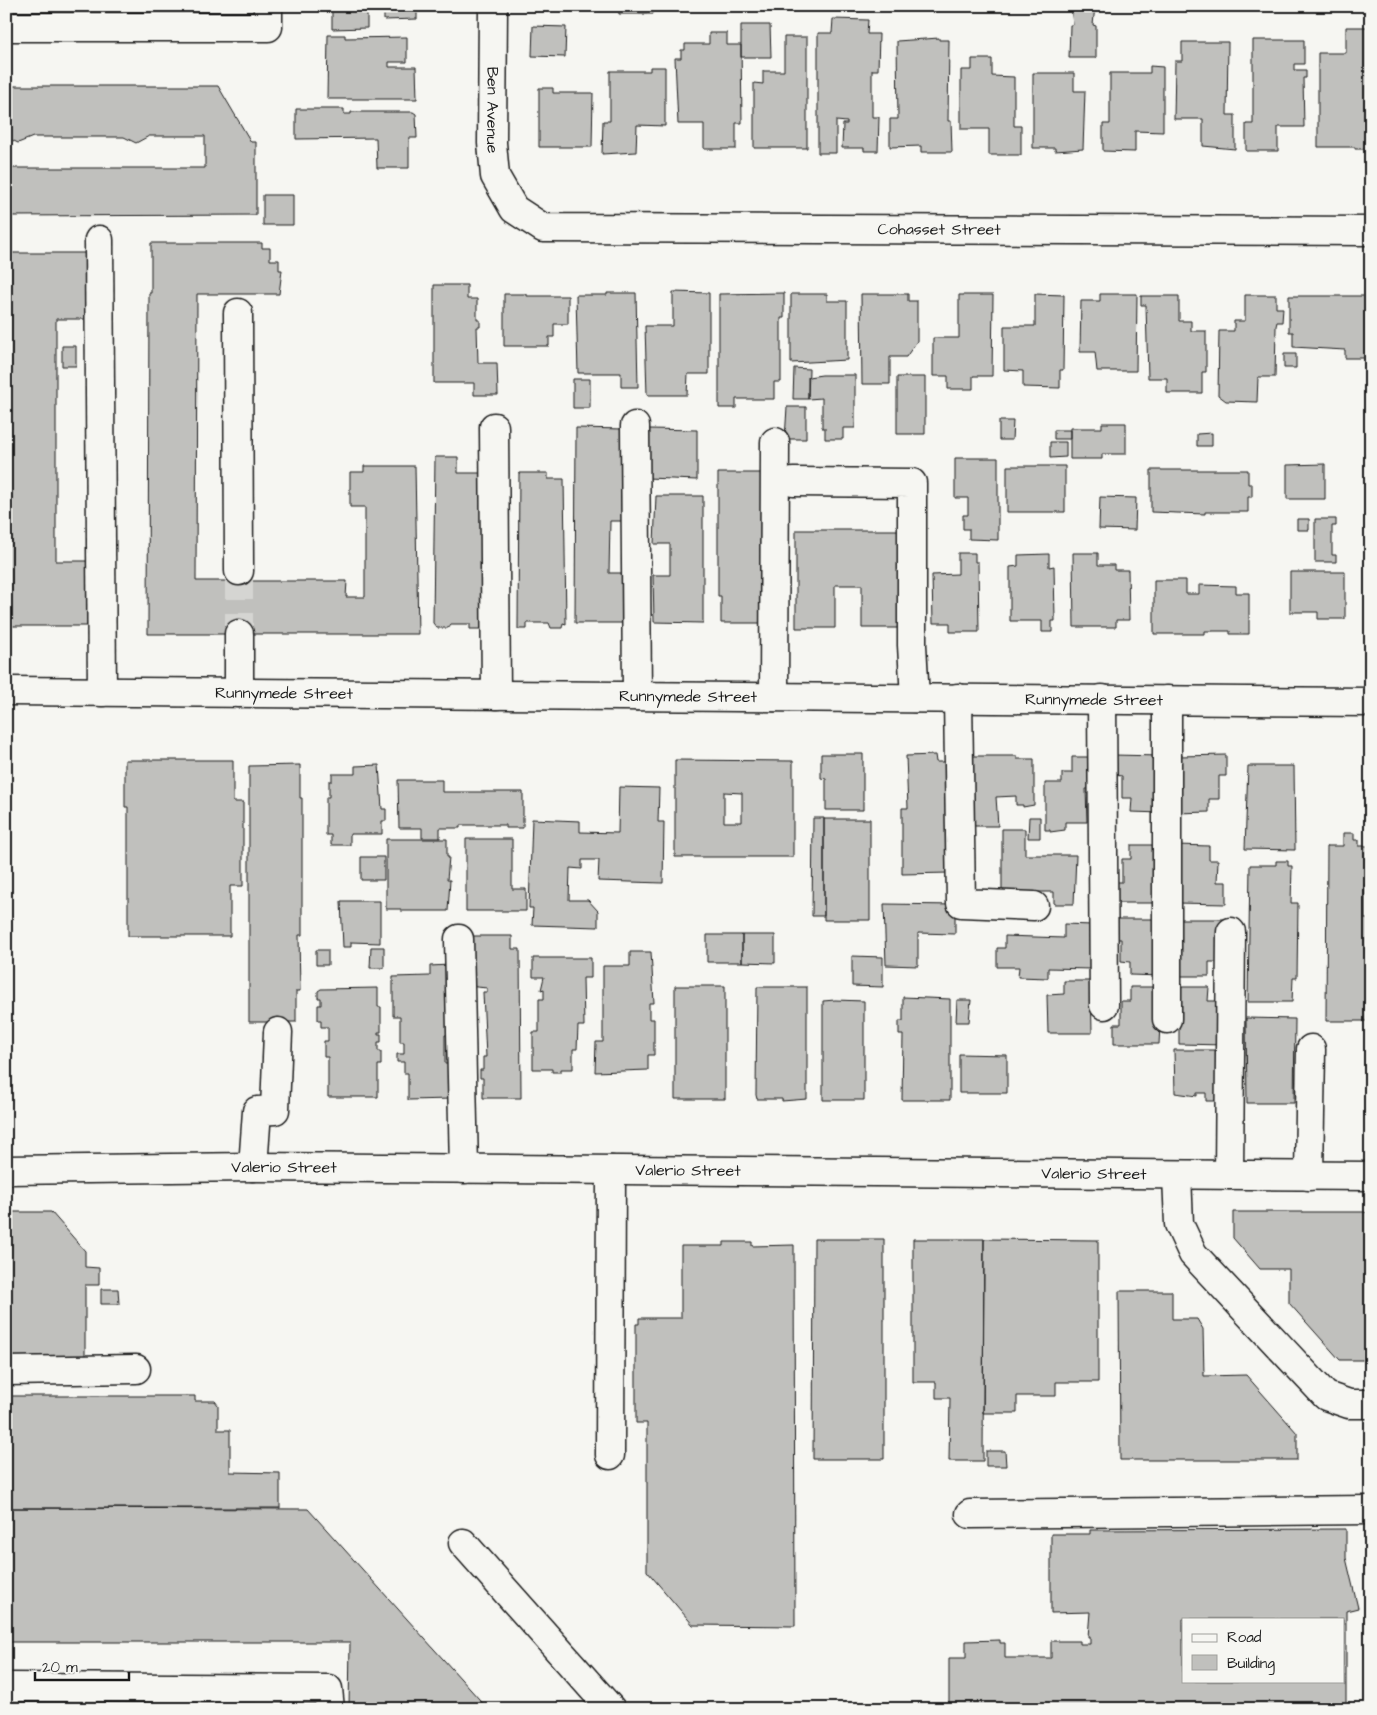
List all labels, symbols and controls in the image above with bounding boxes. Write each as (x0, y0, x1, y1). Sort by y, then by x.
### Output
street label: Ben Avenue (481, 67, 504, 155)
street label: Cohasset Street (877, 218, 1001, 241)
street label: Runnymede Street (215, 682, 354, 705)
street label: Runnymede Street (619, 685, 758, 708)
street label: Runnymede Street (1025, 688, 1164, 712)
street label: Valerio Street (231, 1156, 337, 1179)
street label: Valerio Street (635, 1159, 741, 1182)
street label: Valerio Street (1041, 1162, 1147, 1185)
legend (1182, 1618, 1344, 1682)
text: Road (1227, 1627, 1262, 1648)
scale bar (35, 1650, 129, 1682)
text: Building (1227, 1653, 1275, 1675)
text: 20 m (42, 1657, 78, 1678)

